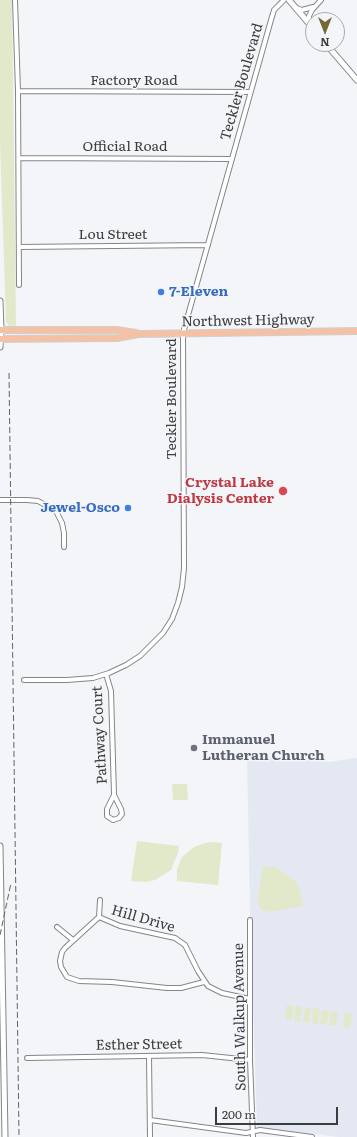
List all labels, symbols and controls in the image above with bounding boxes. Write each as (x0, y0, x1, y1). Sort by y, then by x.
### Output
north arrow (305, 12, 345, 52)
street label: Teckler Boulevard (217, 21, 267, 143)
text: N (320, 35, 330, 51)
street label: Factory Road (90, 73, 178, 89)
street label: Official Road (82, 139, 168, 155)
street label: Lou Street (79, 227, 147, 243)
place label: 7-Eleven (169, 284, 228, 300)
marker: 7-Eleven (156, 287, 166, 297)
street label: Northwest Highway (181, 311, 315, 331)
street label: Teckler Boulevard (164, 338, 180, 460)
place label: Crystal Lake Dialysis Center (167, 475, 274, 508)
marker: Crystal Lake Dialysis Center (277, 485, 289, 497)
place label: Jewel-Osco (41, 500, 120, 516)
marker: Jewel-Osco (123, 503, 133, 513)
street label: Pathway Court (89, 685, 111, 785)
place label: Immanuel Lutheran Church (202, 732, 325, 764)
marker: Immanuel Lutheran Church (189, 743, 199, 753)
street label: Hill Drive (109, 902, 177, 936)
street label: South Walkup Avenue (230, 943, 250, 1091)
street label: Esther Street (96, 1036, 182, 1054)
scale bar (217, 1099, 340, 1125)
text: 200 m (222, 1105, 256, 1123)

